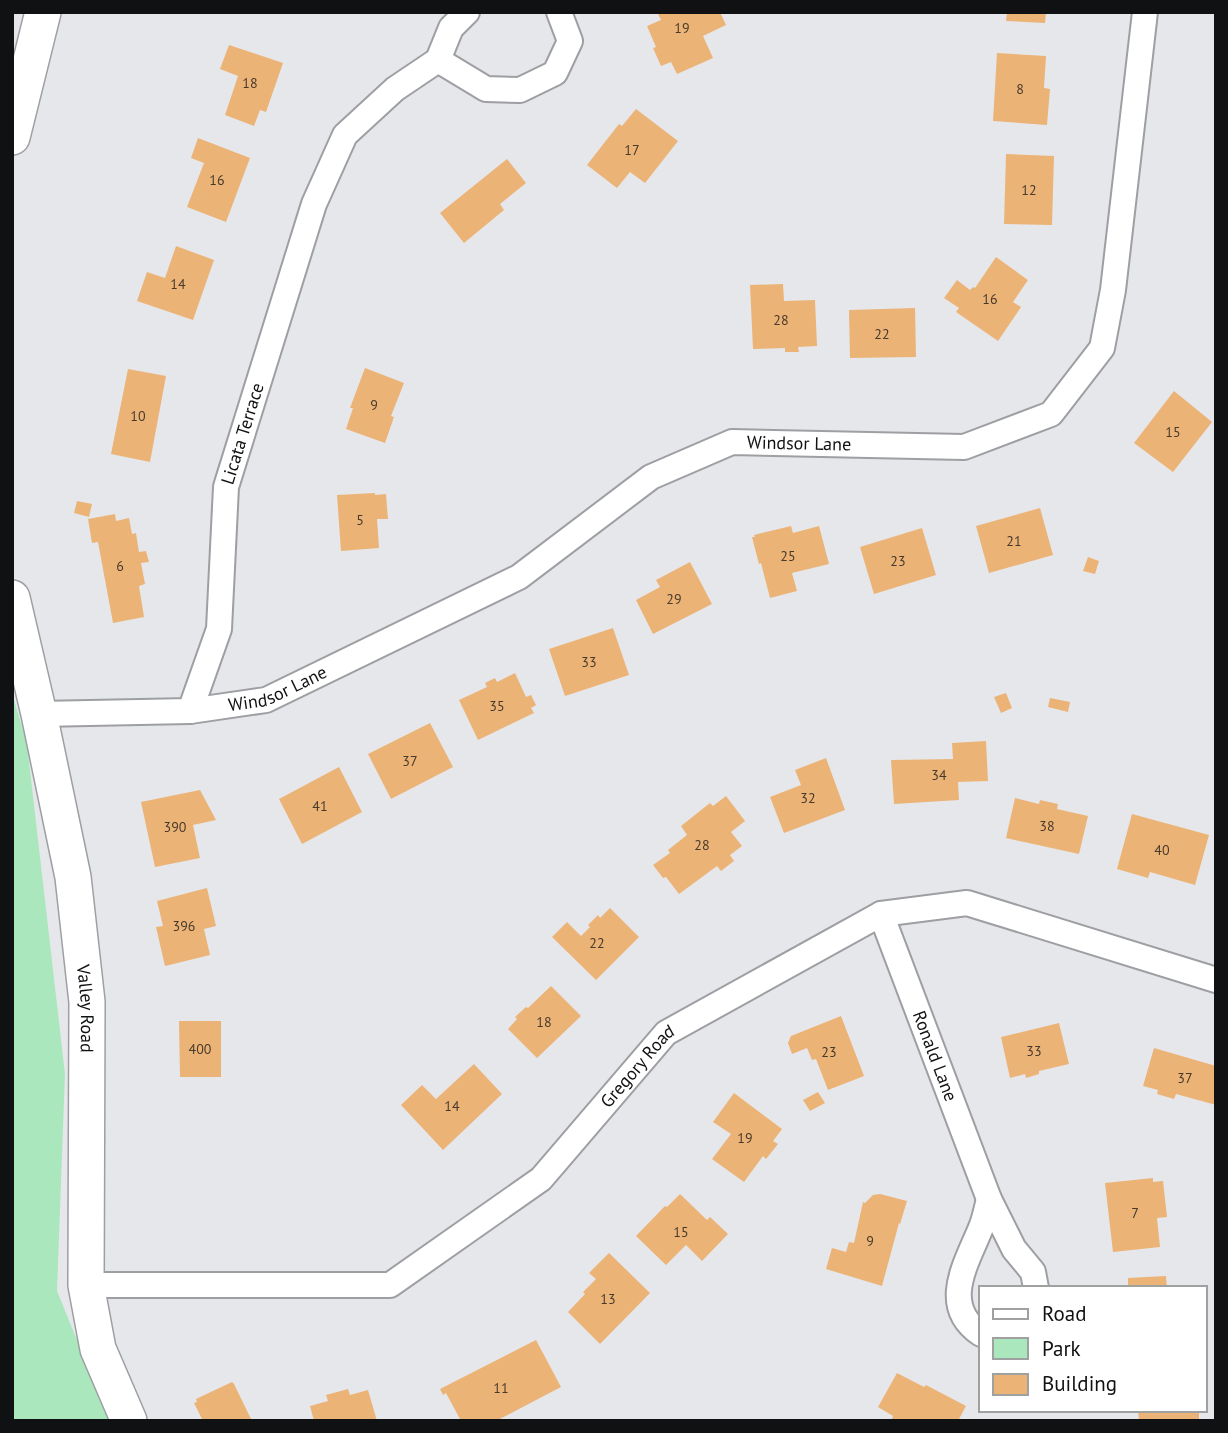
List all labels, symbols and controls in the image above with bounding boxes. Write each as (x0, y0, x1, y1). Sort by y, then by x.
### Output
house number: 19 (674, 19, 690, 37)
house number: 18 (242, 74, 258, 92)
house number: 8 (1016, 80, 1024, 98)
house number: 17 (624, 141, 640, 159)
house number: 16 (209, 171, 225, 189)
house number: 12 (1021, 181, 1037, 199)
house number: 14 (170, 275, 186, 293)
house number: 16 (982, 290, 998, 308)
house number: 28 (773, 311, 789, 329)
house number: 22 (874, 325, 890, 343)
street label: Licata Terrace (215, 380, 269, 487)
house number: 9 (370, 396, 378, 414)
house number: 10 (130, 407, 146, 425)
house number: 15 (1165, 423, 1181, 441)
street label: Windsor Lane (747, 430, 851, 456)
house number: 5 (356, 511, 364, 529)
house number: 21 (1006, 532, 1022, 550)
house number: 25 (780, 547, 796, 565)
house number: 23 (890, 552, 906, 570)
house number: 6 (116, 557, 124, 575)
house number: 29 (666, 590, 682, 608)
house number: 33 (581, 653, 597, 671)
street label: Windsor Lane (227, 660, 331, 716)
house number: 35 (489, 697, 505, 715)
house number: 37 (402, 752, 418, 770)
house number: 34 (931, 766, 947, 784)
house number: 32 (800, 789, 816, 807)
house number: 41 (312, 797, 328, 815)
house number: 38 (1039, 817, 1055, 835)
house number: 390 (164, 818, 187, 836)
house number: 28 (694, 836, 710, 854)
house number: 40 (1154, 841, 1170, 859)
house number: 396 (173, 917, 195, 935)
house number: 22 (589, 934, 605, 952)
street label: Valley Road (72, 962, 99, 1053)
street label: Ronald Lane (908, 1007, 963, 1104)
house number: 18 (536, 1013, 552, 1031)
street label: Gregory Road (595, 1019, 678, 1112)
house number: 400 (189, 1040, 212, 1058)
house number: 33 (1026, 1042, 1042, 1060)
house number: 23 (821, 1043, 837, 1061)
house number: 37 (1177, 1069, 1193, 1087)
house number: 14 (444, 1097, 460, 1115)
house number: 19 (737, 1129, 753, 1147)
house number: 7 (1131, 1204, 1139, 1222)
house number: 15 (673, 1223, 689, 1241)
house number: 9 (866, 1232, 874, 1250)
legend (979, 1286, 1207, 1412)
house number: 13 (600, 1290, 616, 1308)
text: Road (1042, 1300, 1086, 1327)
text: Park (1042, 1335, 1081, 1362)
text: Building (1042, 1370, 1117, 1397)
house number: 11 (493, 1379, 509, 1397)

